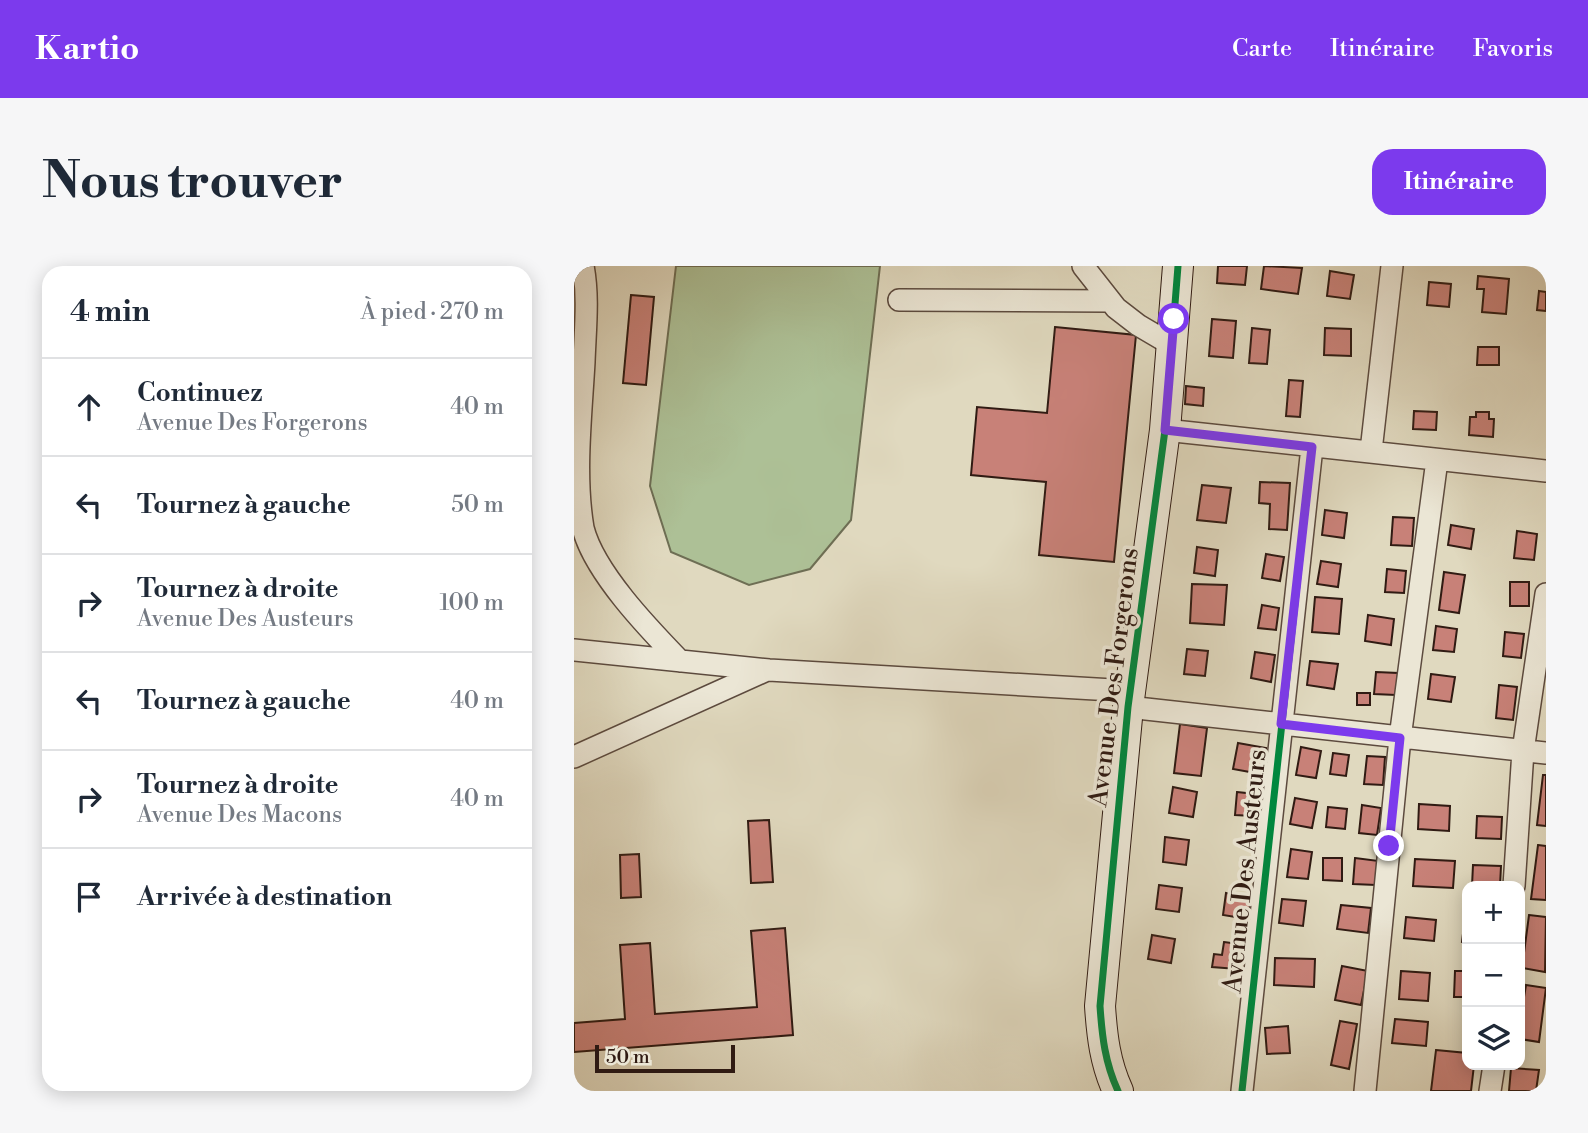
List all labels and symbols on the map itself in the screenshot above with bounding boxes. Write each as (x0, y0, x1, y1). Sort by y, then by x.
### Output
route start (1158, 303, 1189, 334)
street label: Avenue Des Forgerons (1082, 546, 1146, 809)
street label: Avenue Des Austeurs (1216, 748, 1274, 995)
route end (1373, 830, 1404, 861)
scale bar (595, 1042, 735, 1074)

